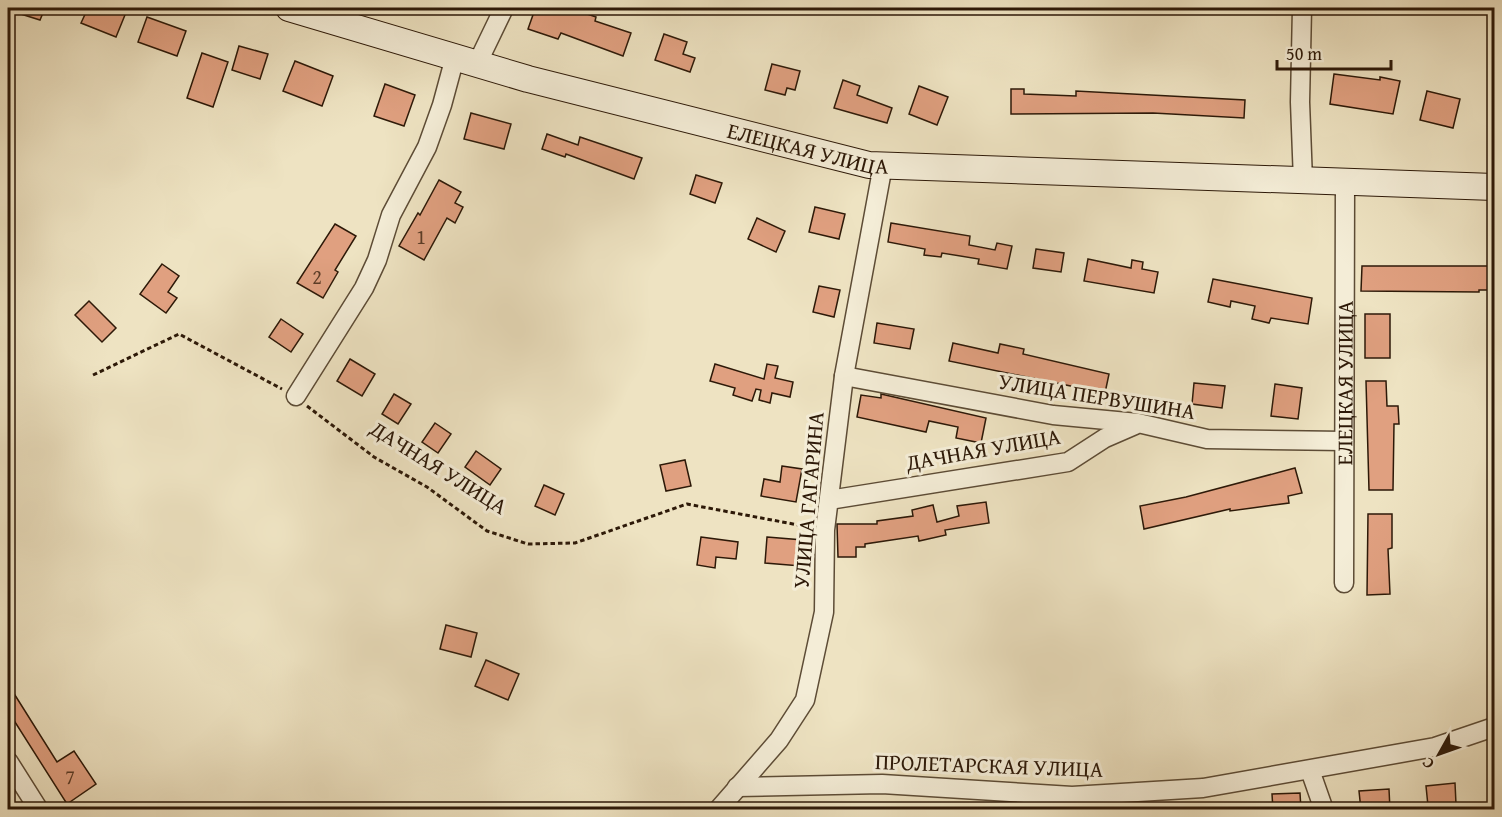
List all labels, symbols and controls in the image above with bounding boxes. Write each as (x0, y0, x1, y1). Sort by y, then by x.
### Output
scale bar (1277, 33, 1391, 71)
text: 50 m (1286, 40, 1322, 67)
street label: ЕЛЕЦКАЯ УЛИЦА (724, 114, 890, 182)
house number: 1 (416, 222, 426, 251)
house number: 2 (312, 262, 322, 291)
street label: ЕЛЕЦКАЯ УЛИЦА (1328, 300, 1361, 465)
street label: УЛИЦА ПЕРВУШИНА (996, 365, 1198, 427)
street label: УЛИЦА ГАГАРИНА (784, 410, 832, 590)
street label: ДАЧНАЯ УЛИЦА (363, 411, 514, 522)
street label: ДАЧНАЯ УЛИЦА (902, 420, 1063, 478)
north arrow (1409, 724, 1469, 784)
street label: ПРОЛЕТАРСКАЯ УЛИЦА (874, 745, 1104, 785)
text: С (1415, 752, 1440, 775)
house number: 7 (65, 762, 75, 791)

